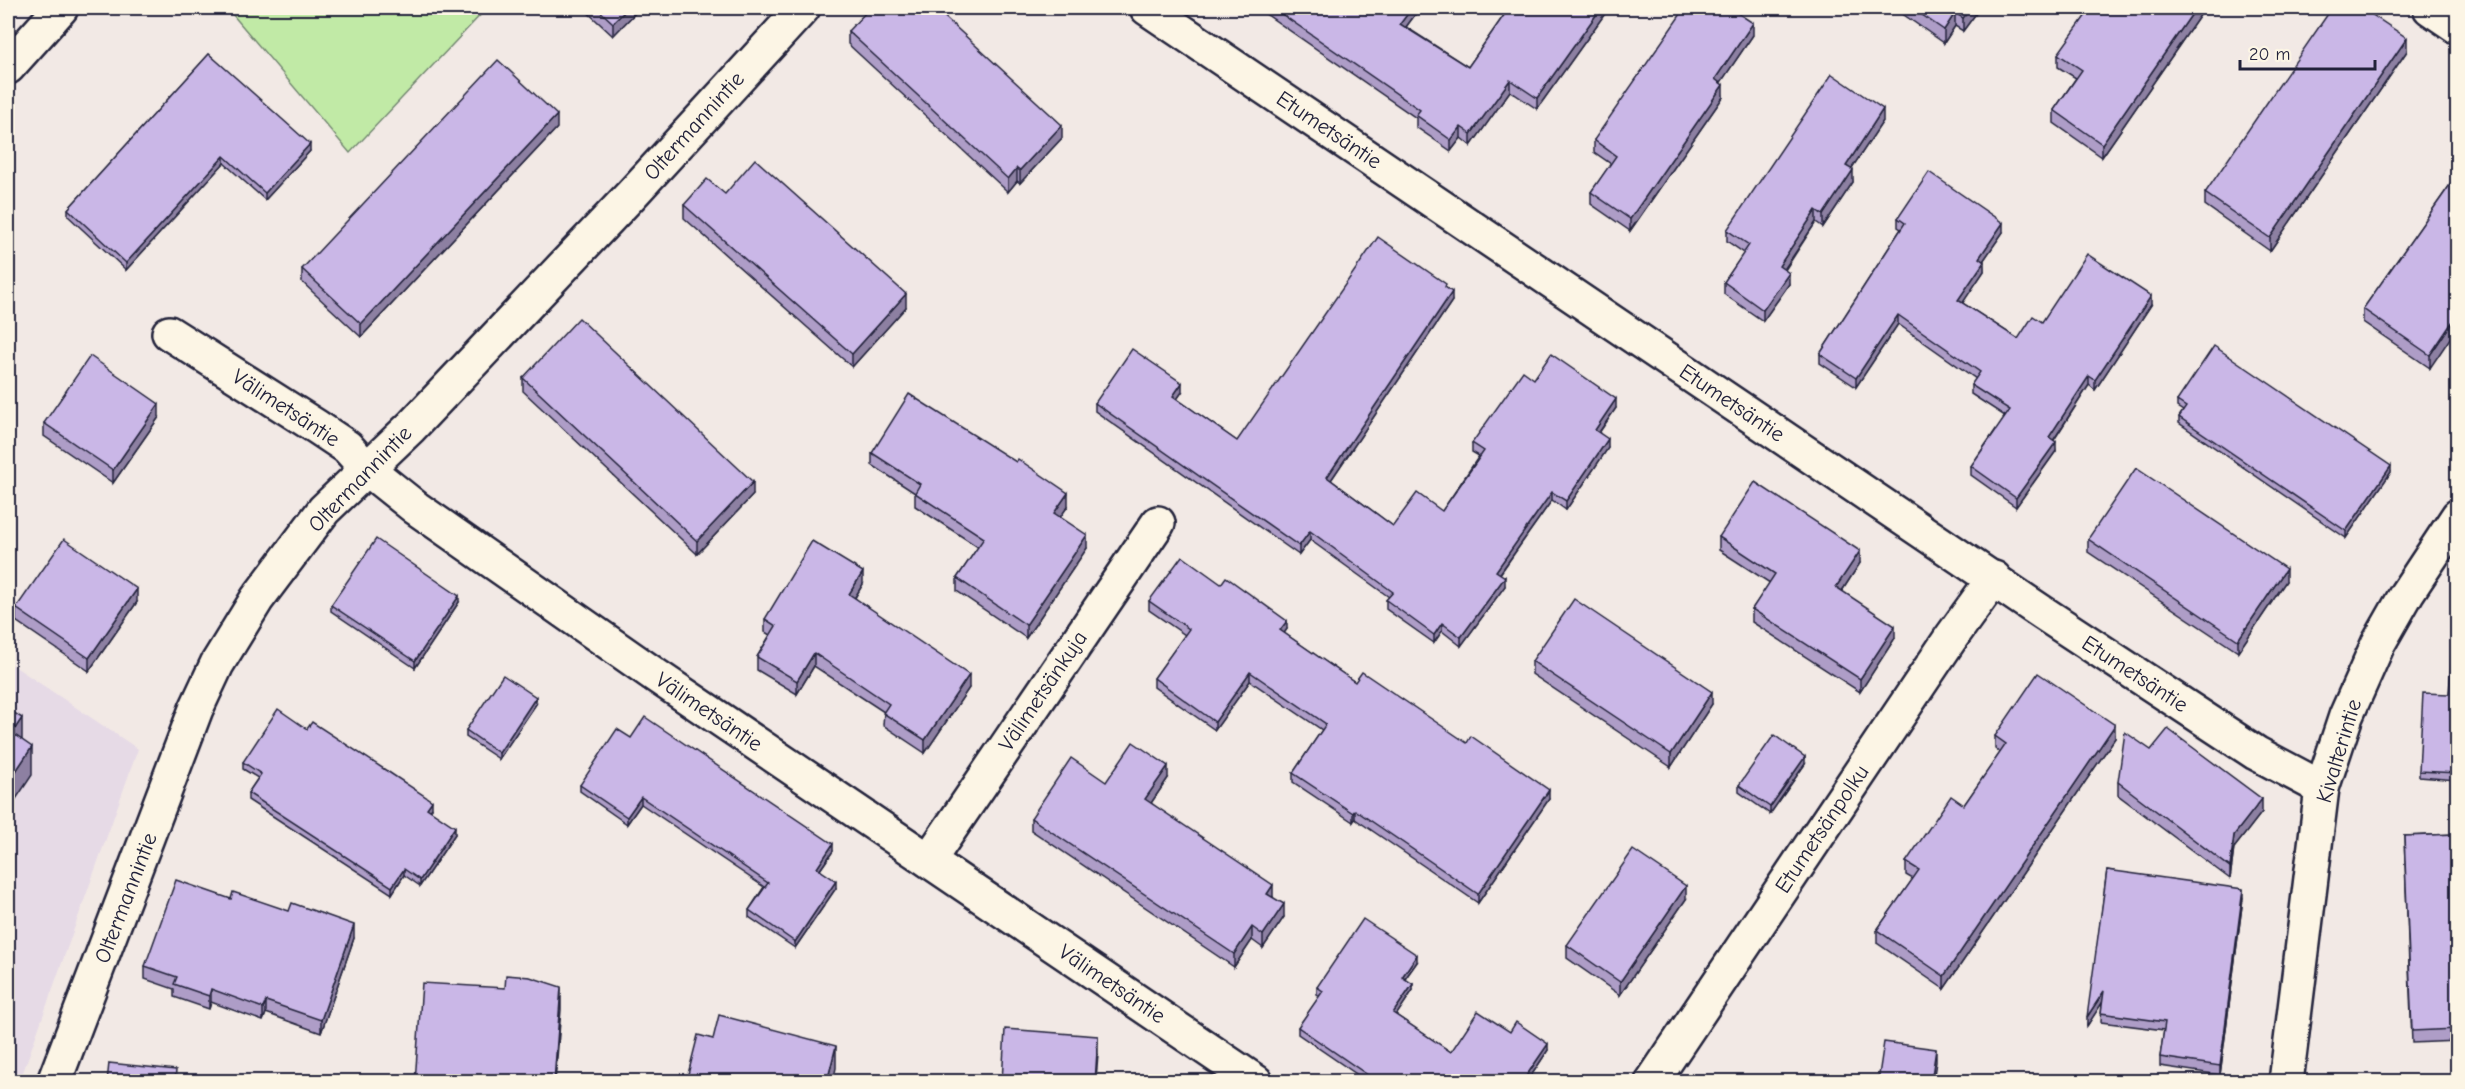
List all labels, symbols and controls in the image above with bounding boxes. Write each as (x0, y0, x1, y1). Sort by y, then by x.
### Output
scale bar (2240, 33, 2375, 71)
text: 20 m (2249, 44, 2290, 65)
street label: Oltermannintie (638, 66, 750, 186)
street label: Etumetsäntie (1271, 85, 1387, 175)
street label: Etumetsäntie (1674, 358, 1790, 448)
street label: Välimetsäntie (227, 364, 345, 452)
street label: Oltermannintie (303, 420, 417, 538)
street label: Välimetsänkuja (993, 626, 1093, 756)
street label: Etumetsäntie (2077, 630, 2193, 718)
street label: Välimetsäntie (651, 667, 767, 757)
street label: Kivalterintie (2311, 696, 2367, 806)
street label: Etumetsänpolku (1770, 760, 1874, 898)
street label: Oltermannintie (89, 829, 163, 967)
street label: Välimetsäntie (1054, 939, 1170, 1029)

